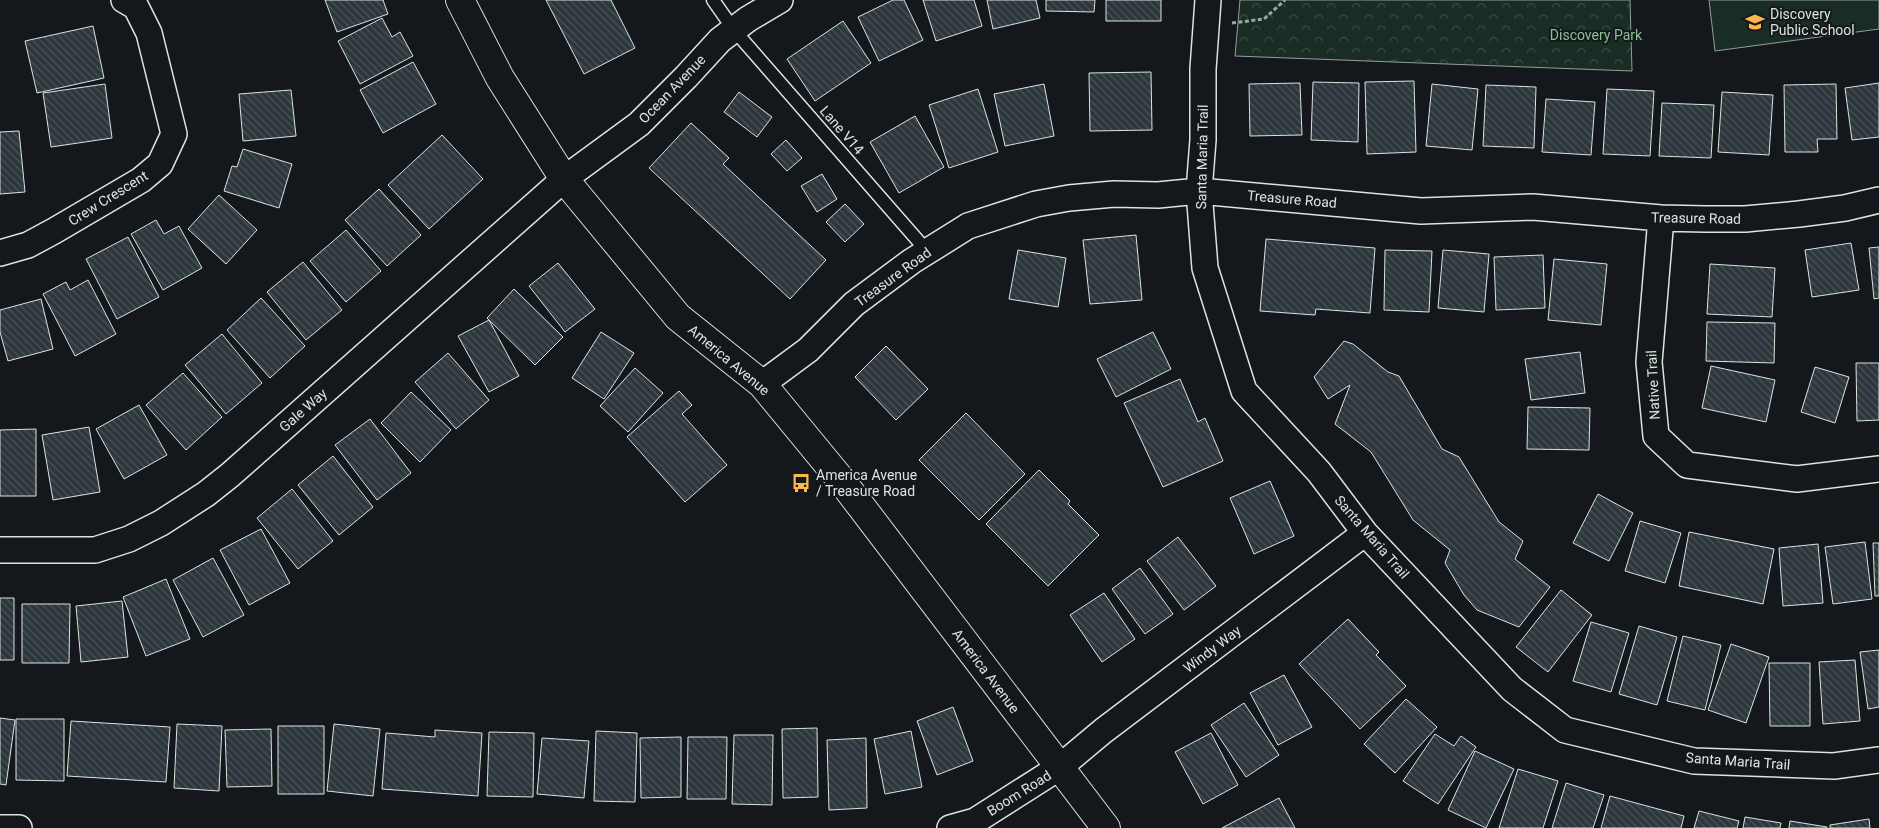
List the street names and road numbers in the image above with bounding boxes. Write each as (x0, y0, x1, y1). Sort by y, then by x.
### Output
street label: Ocean Avenue (635, 51, 709, 127)
street label: Lane V14 (817, 103, 867, 157)
street label: Santa Maria Trail (1193, 104, 1211, 210)
street label: Crew Crescent (65, 167, 151, 229)
street label: Treasure Road (1246, 187, 1338, 211)
street label: Treasure Road (1651, 209, 1741, 227)
street label: Treasure Road (852, 244, 934, 310)
street label: America Avenue (685, 321, 773, 399)
street label: Native Trail (1643, 350, 1663, 420)
street label: Gale Way (276, 385, 330, 435)
street label: Santa Maria Trail (1332, 492, 1412, 582)
street label: Windy Way (1180, 622, 1244, 676)
street label: America Avenue (949, 626, 1023, 716)
street label: Santa Maria Trail (1685, 749, 1791, 773)
street label: Boom Road (984, 767, 1054, 819)

